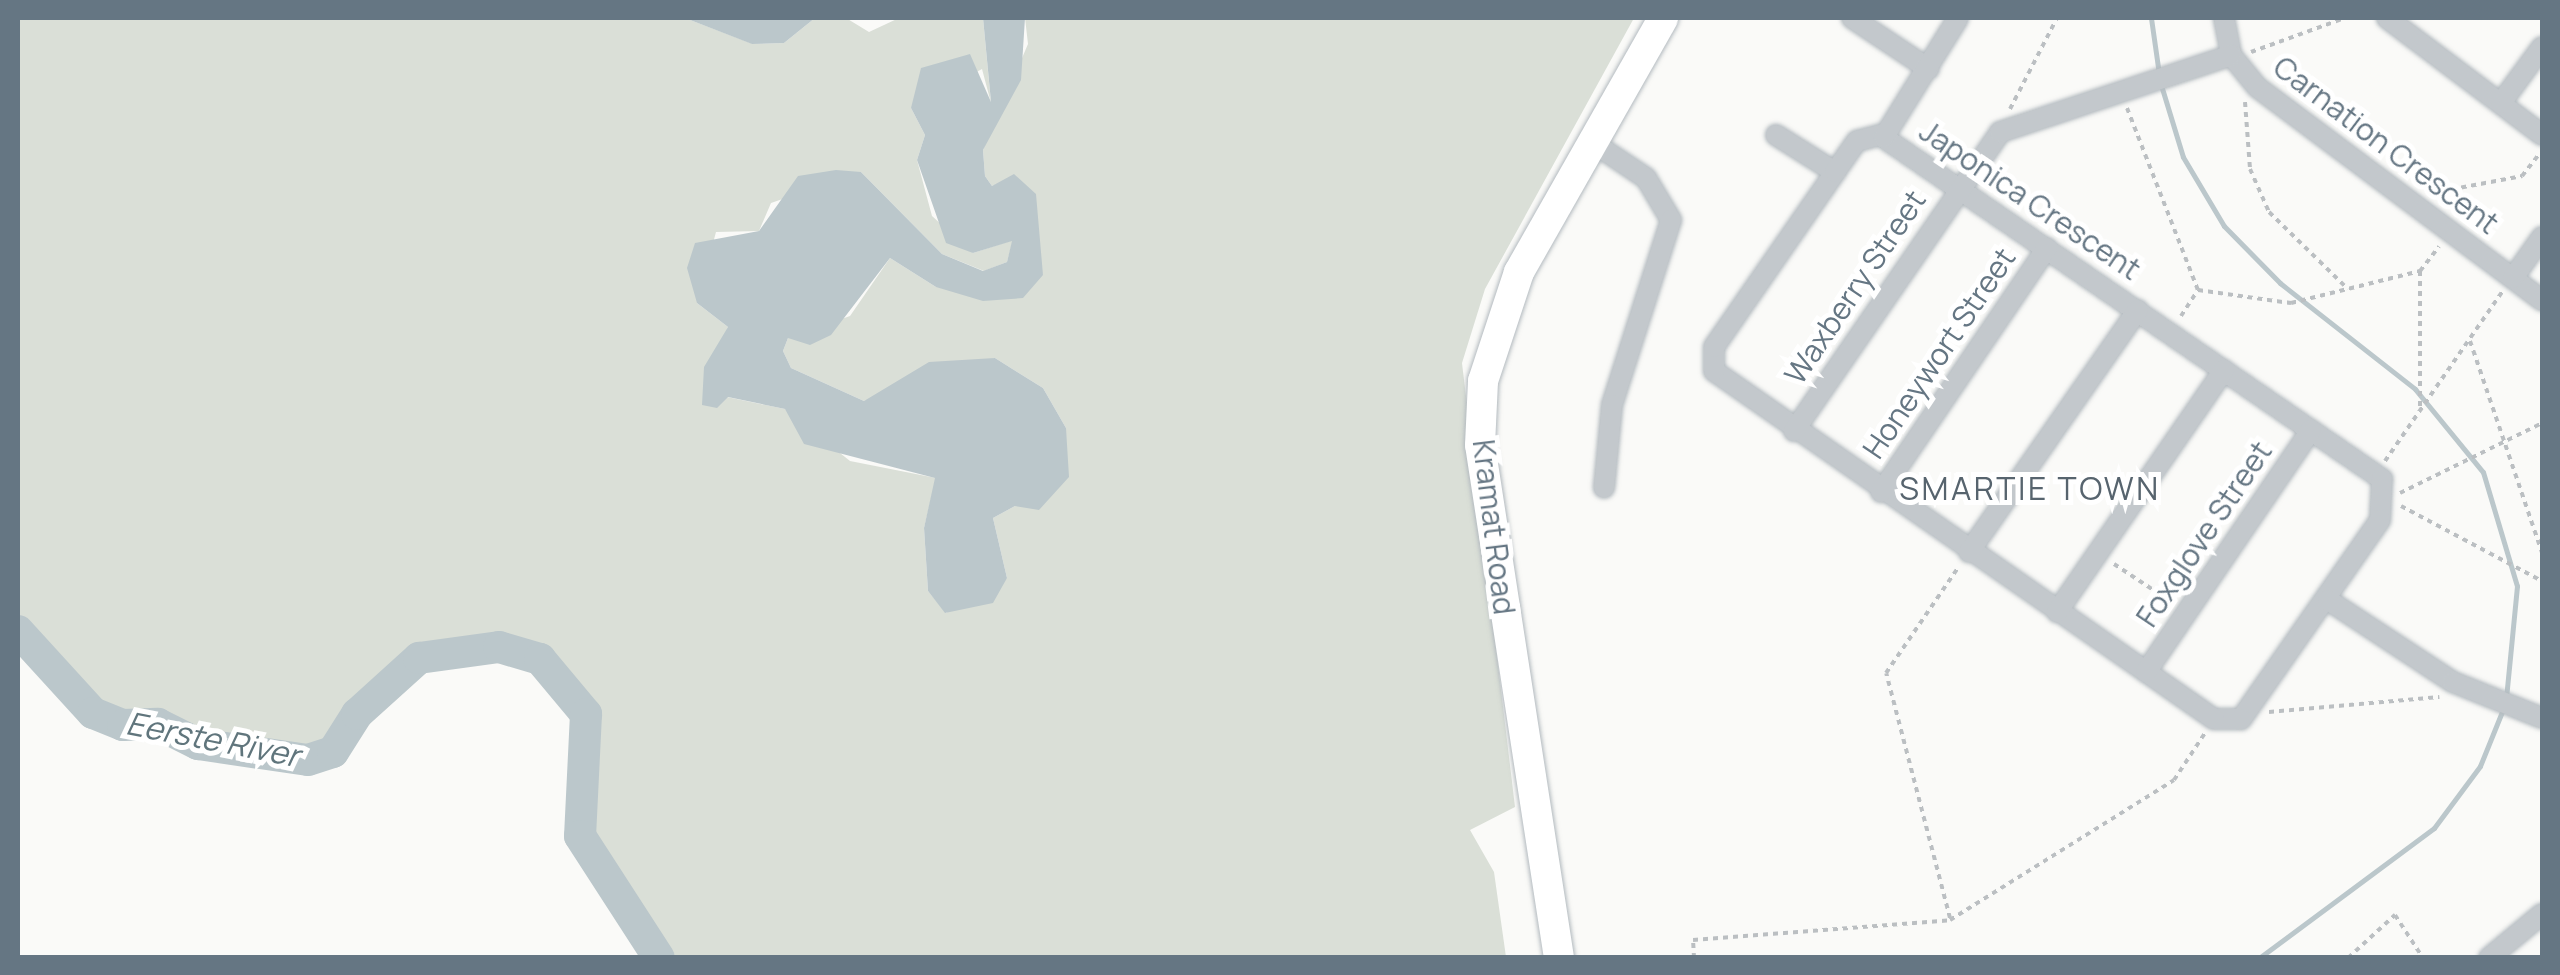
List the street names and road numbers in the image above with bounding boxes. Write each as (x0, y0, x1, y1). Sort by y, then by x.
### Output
street label: Carnation Crescent (2266, 49, 2506, 241)
street label: Japonica Crescent (1913, 113, 2147, 287)
street label: Waxberry Street (1777, 183, 1933, 391)
street label: Honeywort Street (1855, 241, 2023, 465)
street label: Foxglove Street (2129, 435, 2279, 633)
street label: Kramat Road (1465, 438, 1523, 616)

